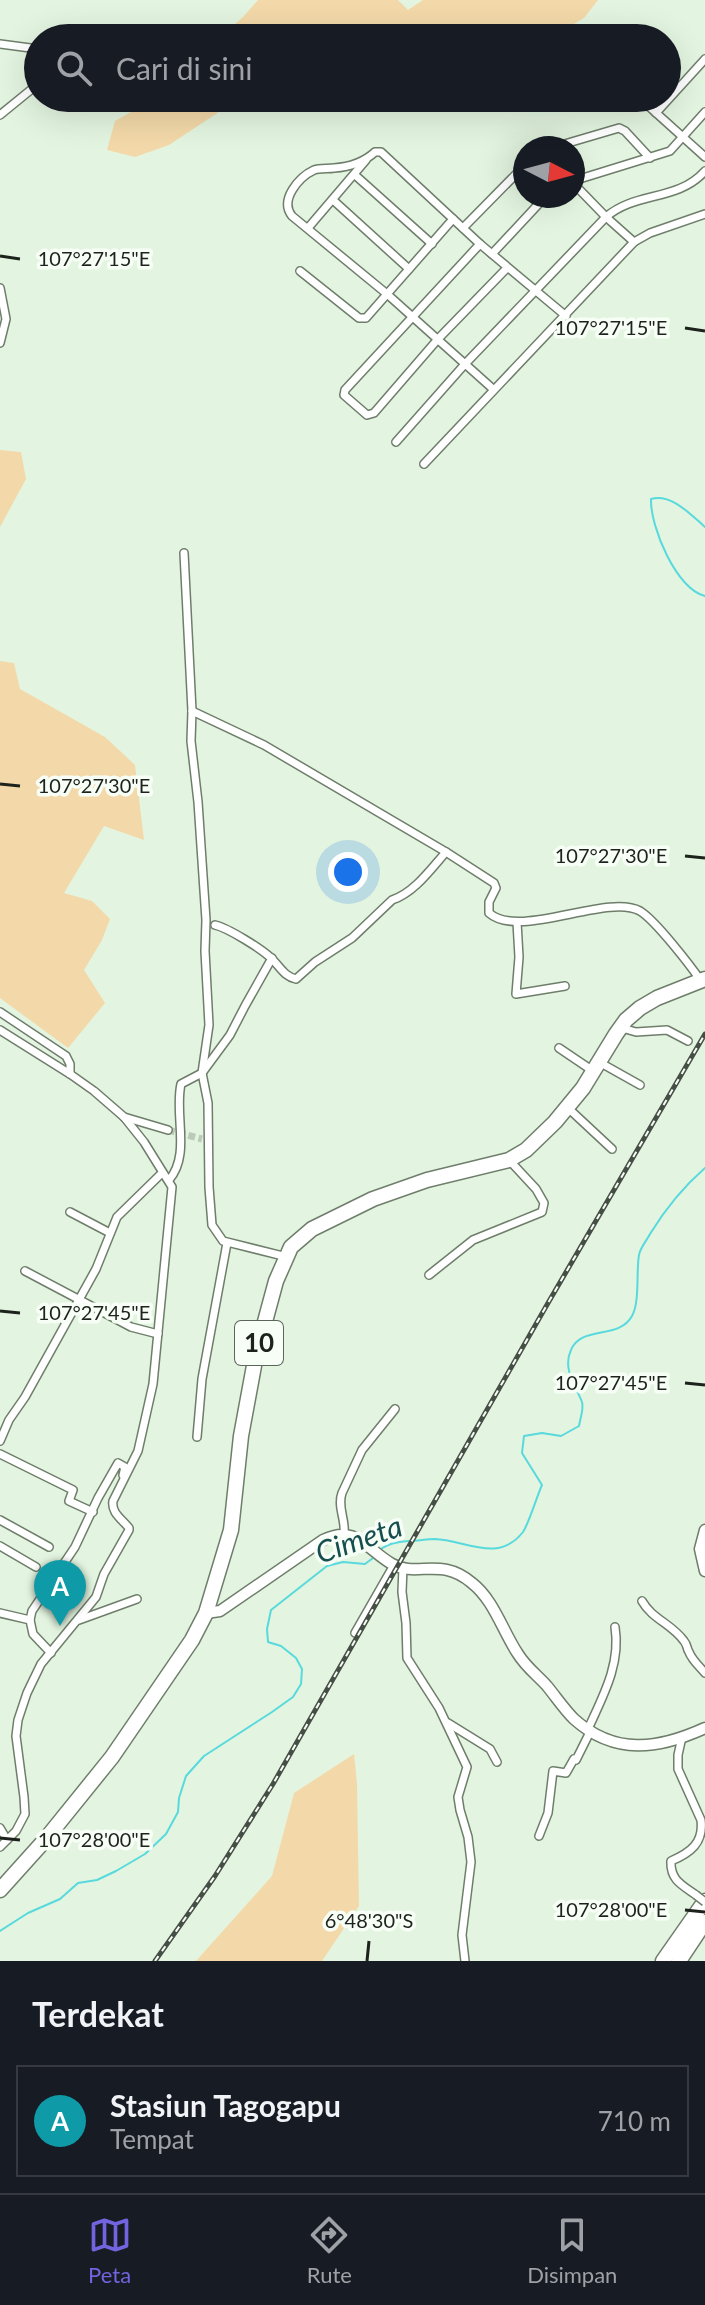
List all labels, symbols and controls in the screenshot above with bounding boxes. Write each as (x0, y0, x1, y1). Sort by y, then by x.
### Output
search box (24, 24, 681, 112)
icon: search (52, 46, 96, 90)
text: Cari di sini (116, 50, 253, 86)
north arrow (513, 136, 585, 208)
text: 107°27'15"E (38, 246, 150, 270)
text: 107°27'15"E (555, 315, 667, 339)
text: 107°27'30"E (38, 773, 150, 797)
text: 107°27'30"E (555, 843, 667, 867)
your location (328, 852, 368, 892)
text: 107°27'45"E (38, 1300, 150, 1324)
road number: 10 (235, 1321, 283, 1365)
text: 107°27'45"E (555, 1370, 667, 1394)
water label: Cimeta (310, 1507, 406, 1570)
pin: A (34, 1560, 86, 1626)
text: 107°28'00"E (38, 1827, 150, 1851)
text: 107°28'00"E (555, 1897, 667, 1921)
text: 6°48'30"S (325, 1908, 413, 1932)
text: Terdekat (32, 1993, 164, 2034)
text: Stasiun Tagogapu (110, 2087, 341, 2123)
text: A (51, 2105, 69, 2137)
text: 710 m (598, 2105, 671, 2137)
text: Tempat (110, 2123, 194, 2155)
tab: Peta (88, 2213, 132, 2288)
tab: Rute (307, 2213, 352, 2288)
tab: Disimpan (527, 2213, 617, 2288)

